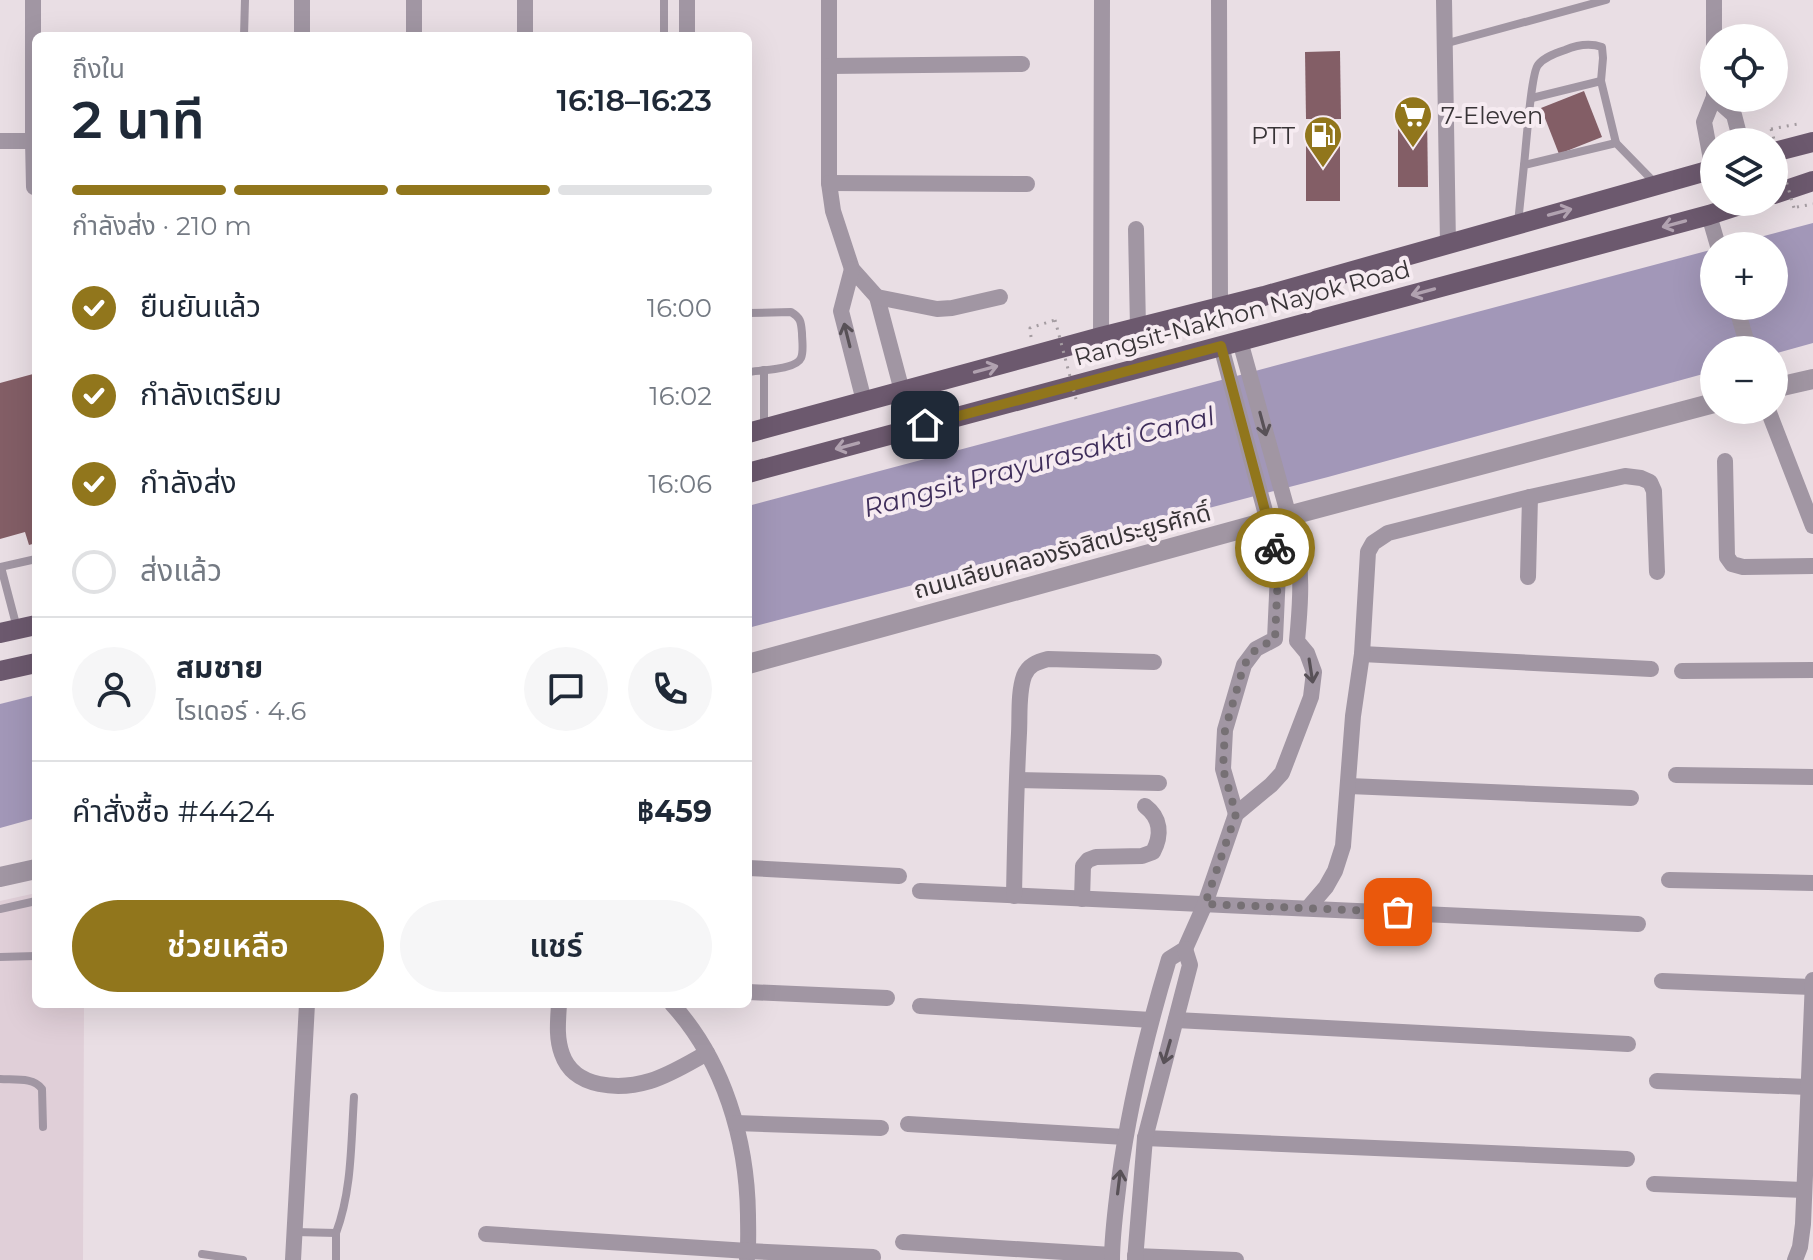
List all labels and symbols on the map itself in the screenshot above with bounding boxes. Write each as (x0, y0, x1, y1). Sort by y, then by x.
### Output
supermarket icon: 7-Eleven (1392, 94, 1434, 149)
place label: 7-Eleven (1441, 101, 1543, 130)
fuel station icon: PTT (1302, 114, 1344, 169)
place label: PTT (1251, 121, 1295, 150)
one-way arrow (1547, 204, 1573, 219)
one-way arrow (1662, 218, 1688, 233)
street label: Rangsit-Nakhon Nayok Road (1071, 254, 1413, 372)
one-way arrow (1410, 285, 1436, 300)
one-way arrow (839, 323, 854, 349)
one-way arrow (972, 361, 998, 376)
pin (891, 391, 959, 459)
water label: Rangsit Prayurasakti Canal (860, 400, 1218, 524)
one-way arrow (1256, 411, 1271, 437)
one-way arrow (835, 439, 861, 454)
street label: ถนนเลียบคลองรังสิตประยูรศักดิ์ (910, 497, 1214, 606)
courier (1235, 508, 1315, 588)
one-way arrow (1304, 658, 1319, 684)
pin (1364, 878, 1432, 946)
one-way arrow (1159, 1038, 1174, 1064)
one-way arrow (1112, 1169, 1127, 1196)

